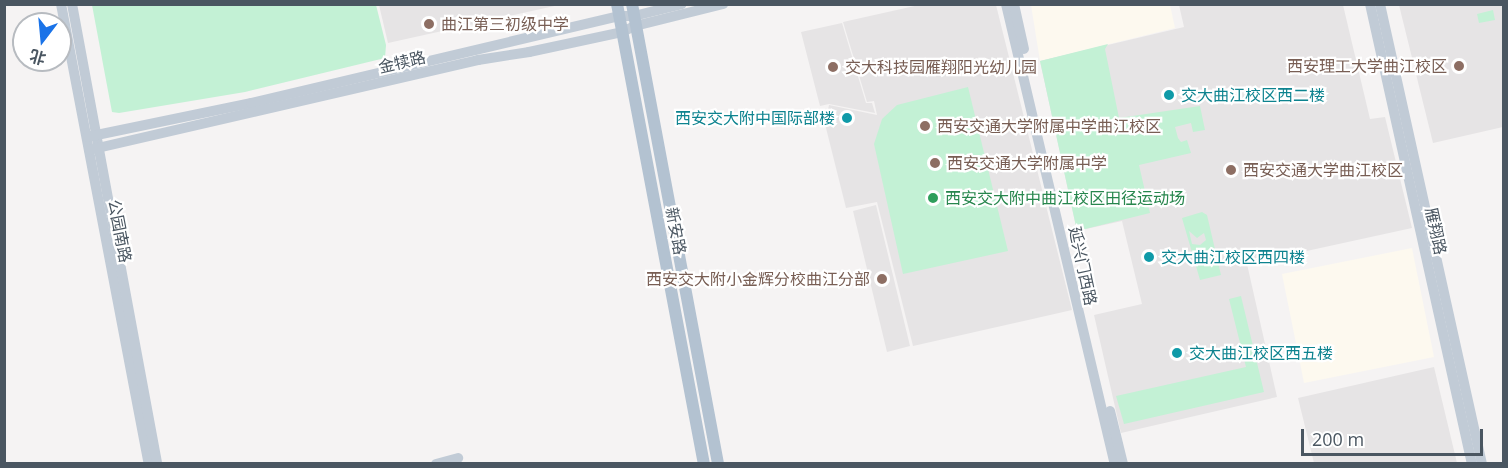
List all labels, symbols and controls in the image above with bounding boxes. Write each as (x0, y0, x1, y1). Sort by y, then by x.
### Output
north arrow (12, 12, 72, 72)
place label: 曲江第三初级中学 (441, 14, 569, 34)
marker: 曲江第三初级中学 (422, 17, 436, 31)
text: 北 (27, 45, 48, 70)
street label: 金犊路 (376, 47, 428, 77)
place label: 西安理工大学曲江校区 (1287, 56, 1447, 76)
place label: 交大科技园雁翔阳光幼儿园 (845, 57, 1037, 77)
marker: 西安理工大学曲江校区 (1452, 59, 1466, 73)
marker: 交大科技园雁翔阳光幼儿园 (826, 60, 840, 74)
place label: 交大曲江校区西二楼 (1181, 85, 1325, 105)
marker: 交大曲江校区西二楼 (1162, 88, 1176, 102)
place label: 西安交大附中国际部楼 (675, 108, 835, 128)
marker: 西安交大附中国际部楼 (840, 111, 854, 125)
place label: 西安交通大学附属中学曲江校区 (937, 116, 1161, 136)
marker: 西安交通大学附属中学曲江校区 (918, 119, 932, 133)
place label: 西安交通大学附属中学 (947, 153, 1107, 173)
marker: 西安交通大学附属中学 (928, 156, 942, 170)
place label: 西安交通大学曲江校区 (1243, 160, 1403, 180)
marker: 西安交通大学曲江校区 (1224, 163, 1238, 177)
place label: 西安交大附中曲江校区田径运动场 (945, 188, 1185, 208)
marker: 西安交大附中曲江校区田径运动场 (926, 191, 940, 205)
street label: 公园南路 (104, 198, 136, 264)
street label: 新安路 (662, 206, 690, 256)
street label: 雁翔路 (1422, 206, 1450, 256)
street label: 延兴门西路 (1065, 225, 1101, 307)
place label: 交大曲江校区西四楼 (1161, 247, 1305, 267)
marker: 交大曲江校区西四楼 (1142, 250, 1156, 264)
place label: 西安交大附小金辉分校曲江分部 (646, 269, 870, 289)
marker: 西安交大附小金辉分校曲江分部 (875, 272, 889, 286)
place label: 交大曲江校区西五楼 (1189, 343, 1333, 363)
marker: 交大曲江校区西五楼 (1170, 346, 1184, 360)
scale bar (1304, 417, 1486, 455)
text: 200 m (1312, 427, 1364, 451)

